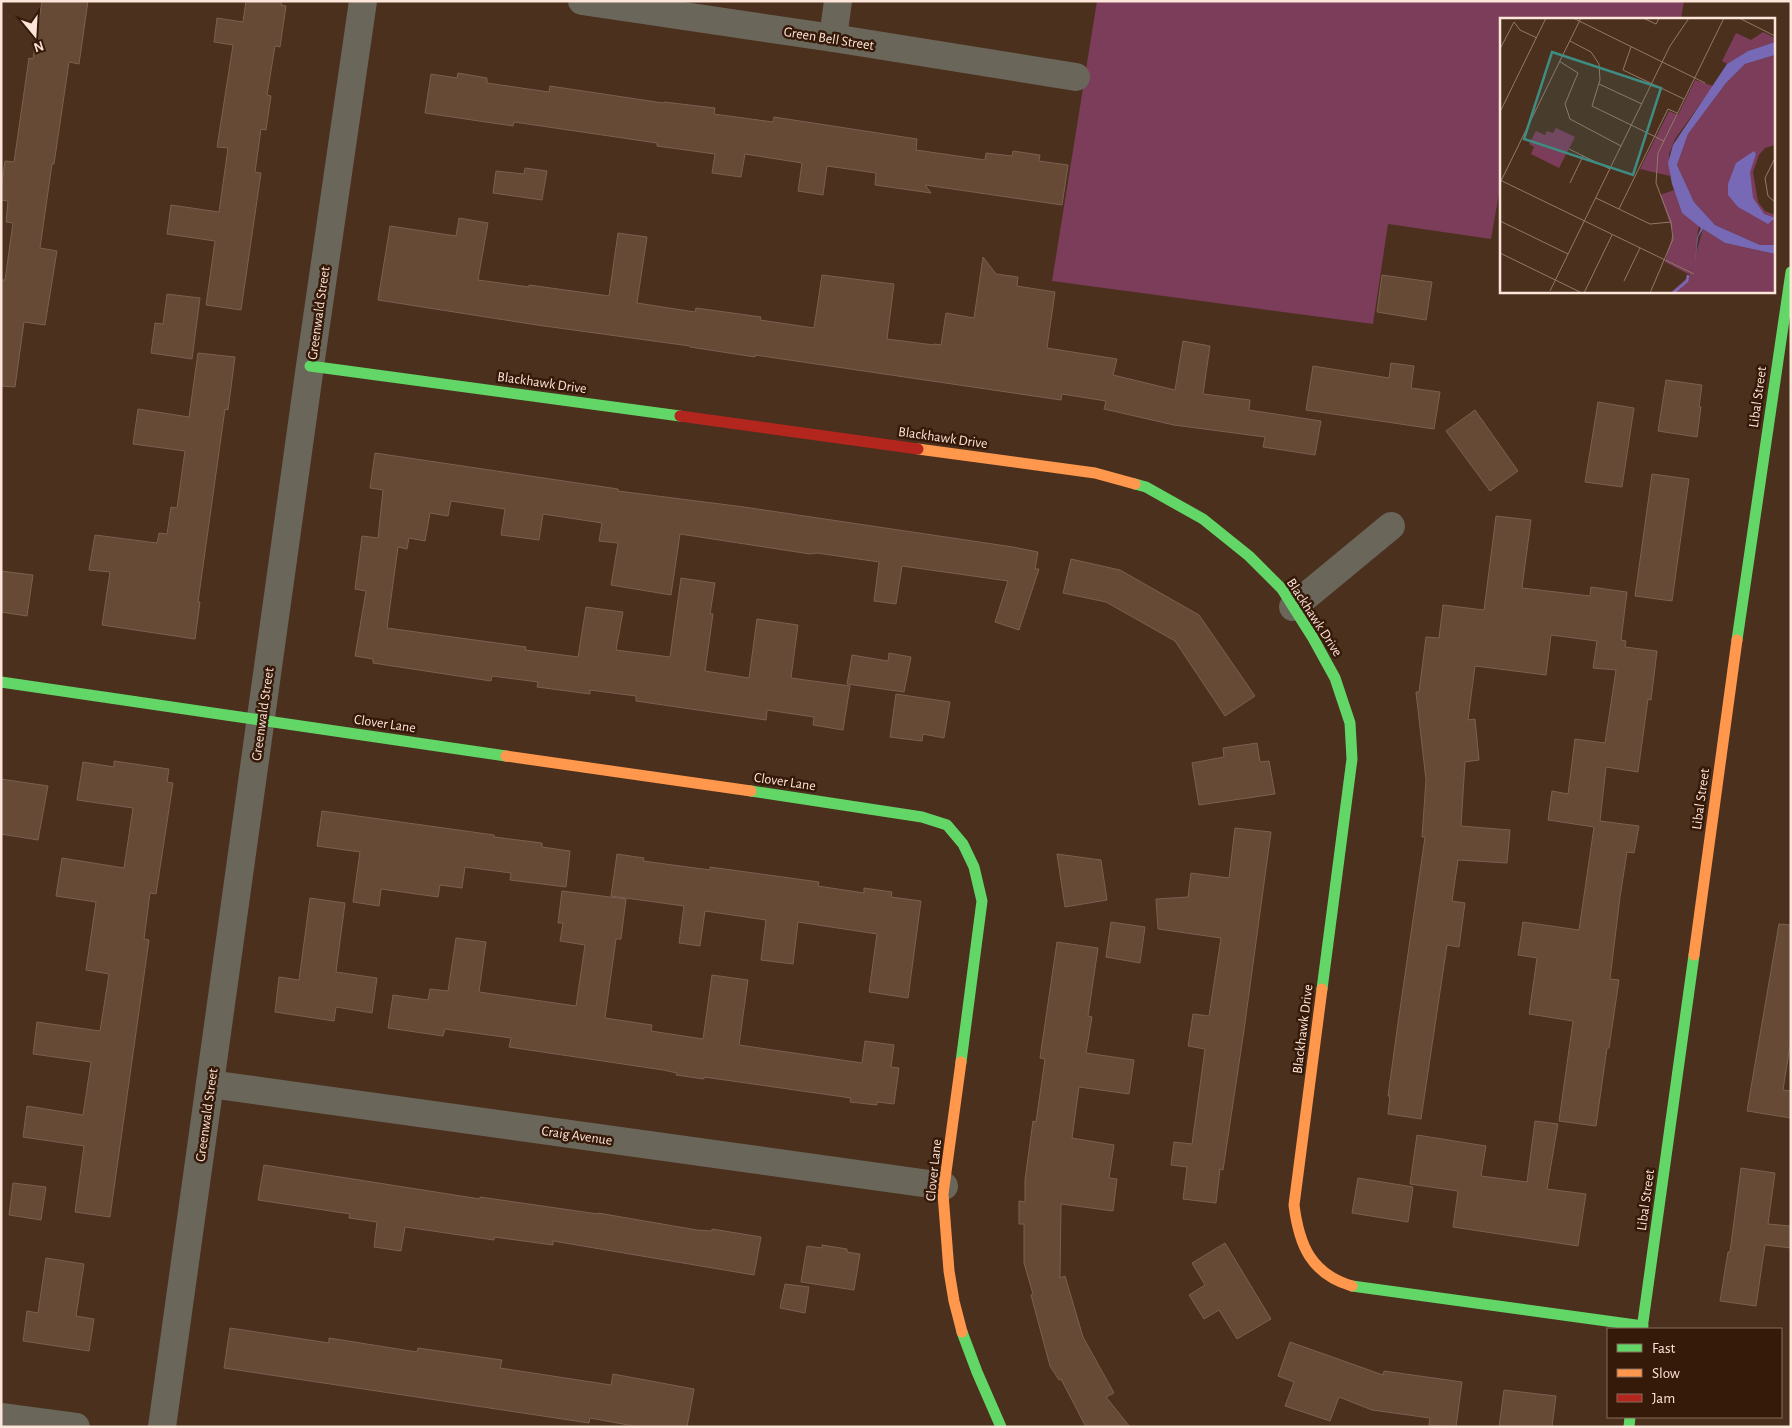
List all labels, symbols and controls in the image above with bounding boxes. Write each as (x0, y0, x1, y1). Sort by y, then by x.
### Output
north arrow (10, 10, 60, 60)
inset map (1500, 18, 1774, 292)
street label: Green Bell Street (783, 25, 875, 53)
text: N (32, 38, 46, 55)
street label: Greenwald Street (306, 265, 333, 361)
street label: Libal Street (1747, 365, 1769, 429)
street label: Blackhawk Drive (496, 370, 587, 396)
street label: Blackhawk Drive (897, 425, 988, 451)
street label: Blackhawk Drive (1284, 576, 1345, 659)
street label: Greenwald Street (250, 666, 277, 762)
street label: Clover Lane (353, 713, 417, 735)
street label: Libal Street (1690, 767, 1712, 831)
street label: Clover Lane (753, 771, 817, 793)
street label: Blackhawk Drive (1291, 984, 1315, 1075)
street label: Greenwald Street (194, 1067, 221, 1163)
street label: Craig Avenue (541, 1124, 613, 1148)
street label: Clover Lane (924, 1138, 944, 1202)
street label: Libal Street (1635, 1168, 1657, 1232)
legend (1607, 1328, 1782, 1418)
text: Fast (1652, 1341, 1676, 1356)
text: Slow (1652, 1366, 1680, 1381)
text: Jam (1652, 1391, 1675, 1406)

